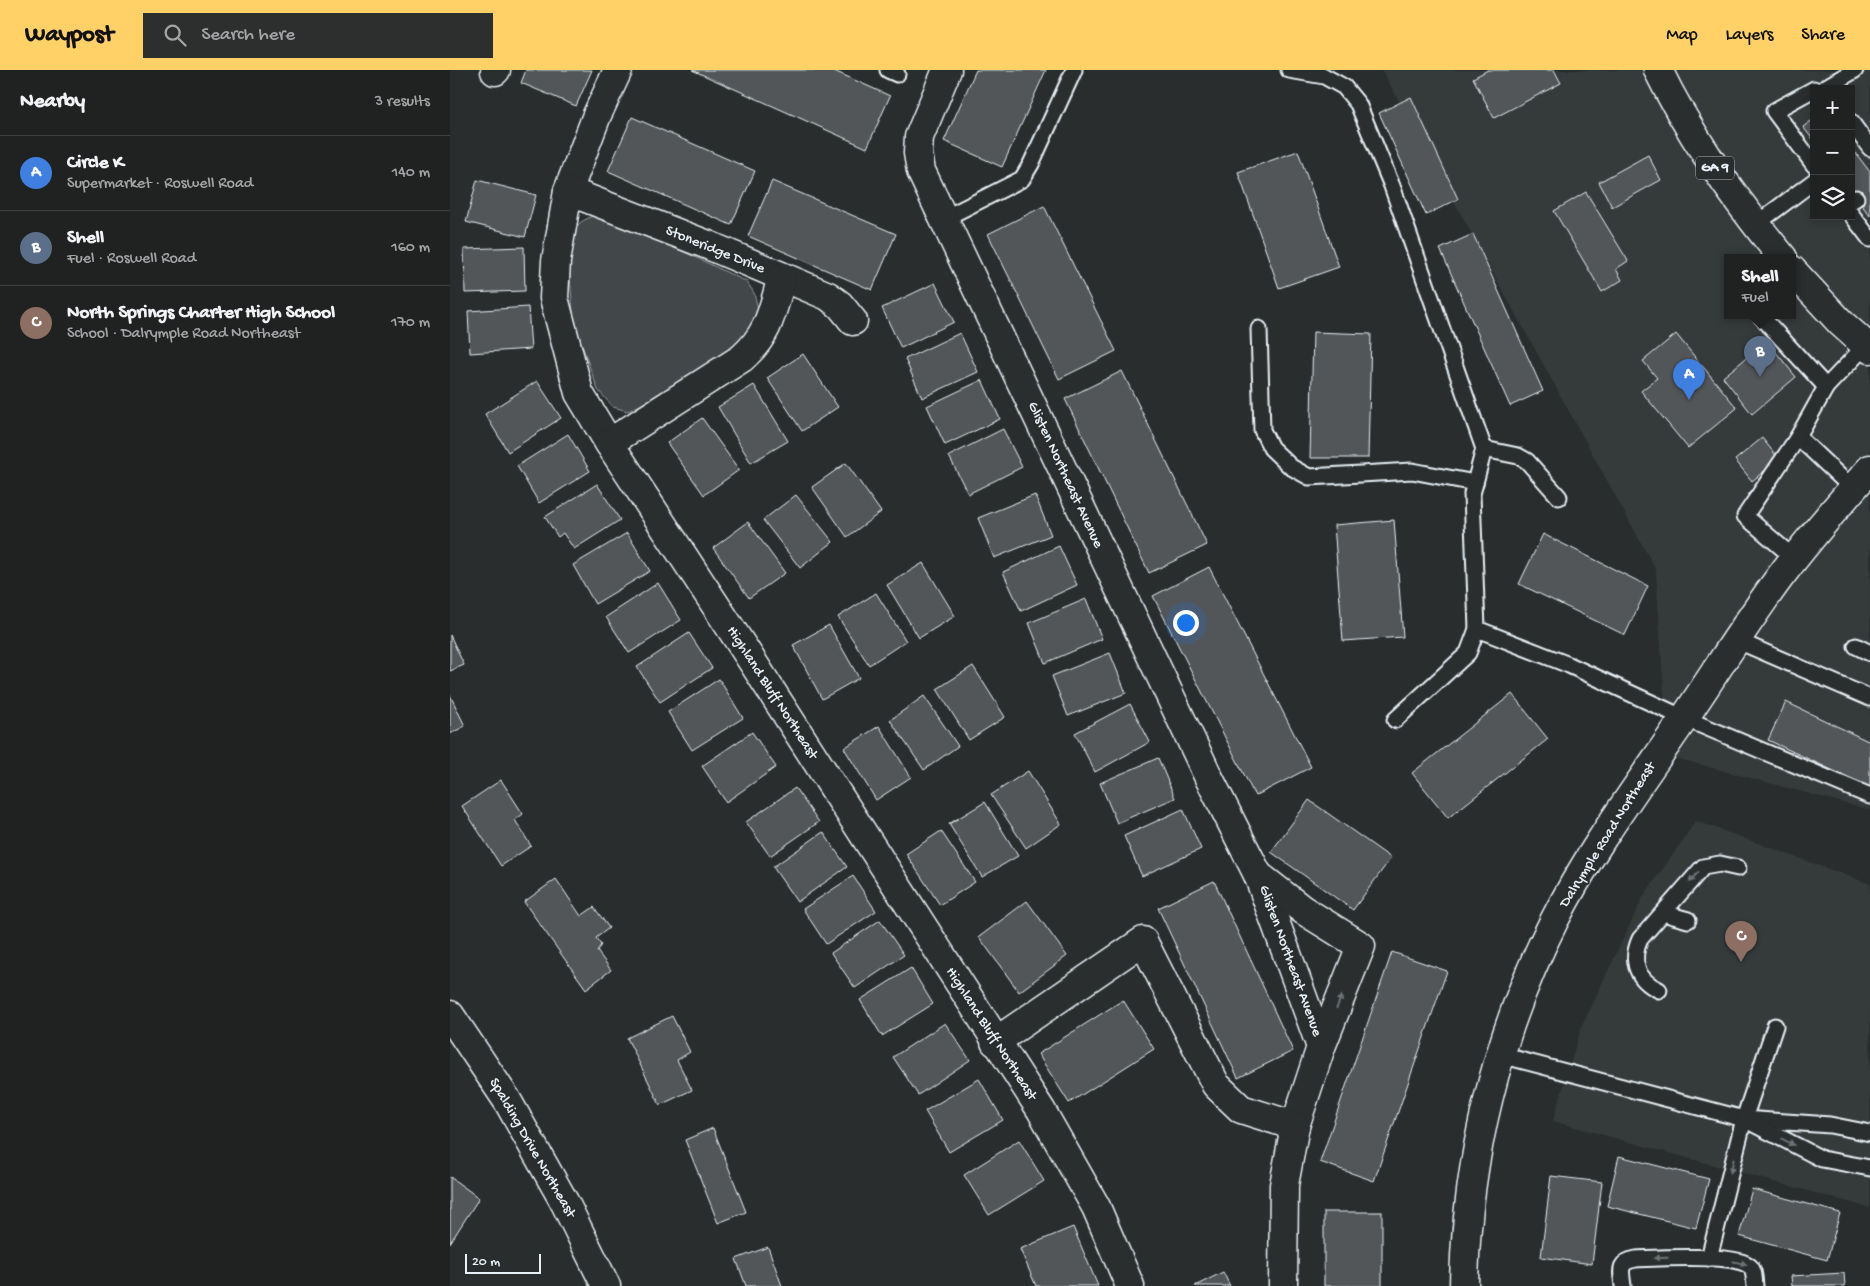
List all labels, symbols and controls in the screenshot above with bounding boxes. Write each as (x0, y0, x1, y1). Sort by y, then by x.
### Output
search box (143, 13, 493, 58)
text: Waypost (25, 21, 113, 50)
icon: search (161, 21, 189, 49)
text: Search here (201, 24, 295, 47)
text: Map (1666, 25, 1698, 46)
text: Layers (1726, 25, 1773, 46)
text: Share (1801, 25, 1845, 46)
map controls (1810, 85, 1855, 220)
button: + (1810, 85, 1855, 130)
text: Nearby (20, 90, 85, 115)
text: 3 results (375, 93, 430, 112)
button: − (1810, 130, 1855, 175)
text: Circle K (67, 152, 124, 175)
road number: GA 9 (1696, 156, 1734, 180)
text: A (31, 164, 41, 183)
text: 140 m (392, 164, 430, 183)
text: Supermarket · Roswell Road (67, 175, 253, 194)
button: layers (1810, 175, 1855, 220)
street label: Stoneridge Drive (663, 222, 768, 278)
text: Shell (67, 227, 104, 250)
text: B (32, 239, 40, 258)
text: 160 m (391, 239, 430, 258)
text: Fuel · Roswell Road (67, 250, 196, 269)
popup (1724, 254, 1796, 319)
text: Shell (1741, 266, 1779, 289)
text: Fuel (1741, 289, 1769, 308)
text: North Springs Charter High School (67, 302, 335, 325)
text: C (32, 314, 40, 333)
text: 170 m (391, 314, 430, 333)
text: School · Dalrymple Road Northeast (67, 325, 300, 344)
pin: B (1744, 336, 1776, 377)
pin: A (1673, 359, 1705, 400)
street label: Glisten Northeast Avenue (1023, 399, 1107, 551)
your location (1173, 610, 1199, 636)
street label: Highland Bluff Northeast (722, 623, 823, 764)
street label: Dalrymple Road Northeast (1555, 757, 1661, 912)
one-way arrow (1688, 870, 1700, 882)
street label: Glisten Northeast Avenue (1254, 883, 1326, 1039)
pin: C (1725, 921, 1757, 962)
street label: Highland Bluff Northeast (941, 964, 1042, 1105)
one-way arrow (1336, 994, 1343, 1009)
street label: Spalding Drive Northeast (485, 1075, 580, 1223)
one-way arrow (1781, 1137, 1794, 1146)
one-way arrow (1728, 1159, 1736, 1174)
scale bar (465, 1251, 541, 1274)
text: 20 m (472, 1254, 500, 1271)
one-way arrow (1652, 1254, 1668, 1262)
one-way arrow (1733, 1259, 1748, 1267)

